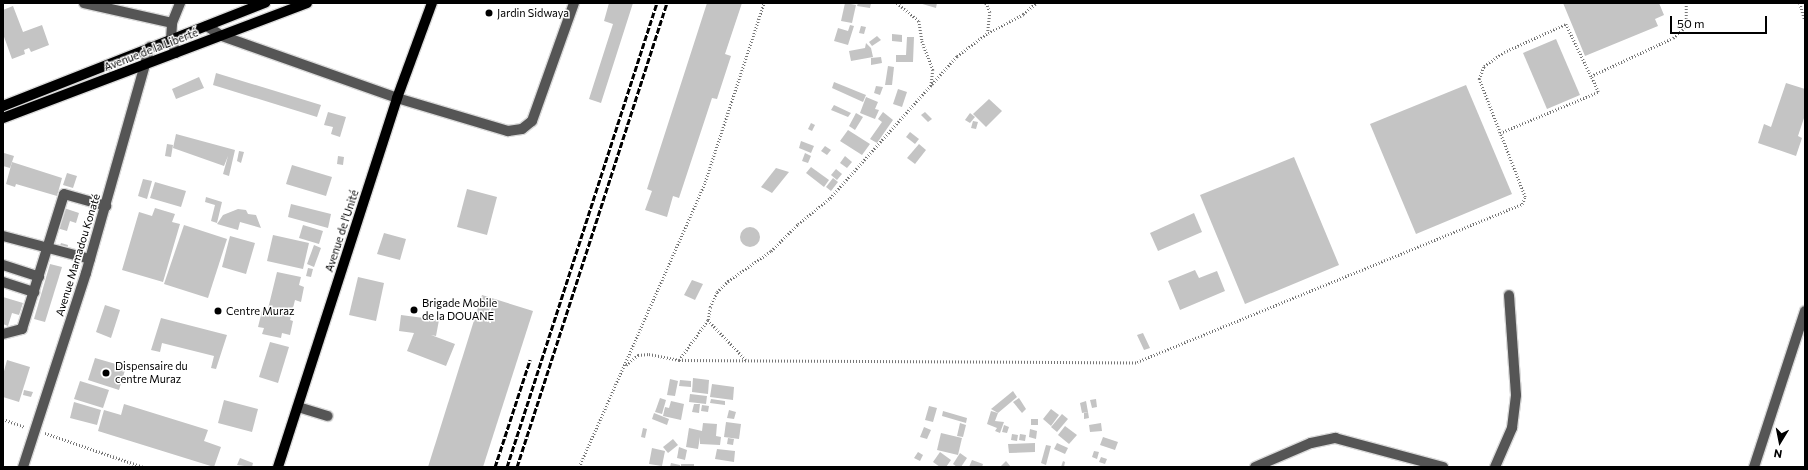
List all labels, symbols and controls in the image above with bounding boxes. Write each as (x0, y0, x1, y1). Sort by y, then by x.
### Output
place label: Jardin Sidwaya (497, 6, 569, 20)
marker: Jardin Sidwaya (484, 8, 494, 18)
scale bar (1672, 8, 1769, 34)
text: 50 m (1677, 16, 1705, 30)
street label: Avenue de la Liberté (102, 26, 200, 74)
street label: Avenue de l'Unité (323, 188, 361, 274)
street label: Avenue Mamadou Konaté (53, 192, 103, 318)
place label: Brigade Mobile de la DOUANE (422, 297, 497, 323)
place label: Centre Muraz (226, 304, 294, 318)
marker: Brigade Mobile de la DOUANE (409, 305, 419, 315)
marker: Centre Muraz (213, 306, 223, 316)
place label: Dispensaire du centre Muraz (115, 360, 188, 386)
marker: Dispensaire du centre Muraz (100, 367, 112, 379)
north arrow (1760, 422, 1800, 462)
text: N (1773, 447, 1783, 461)

